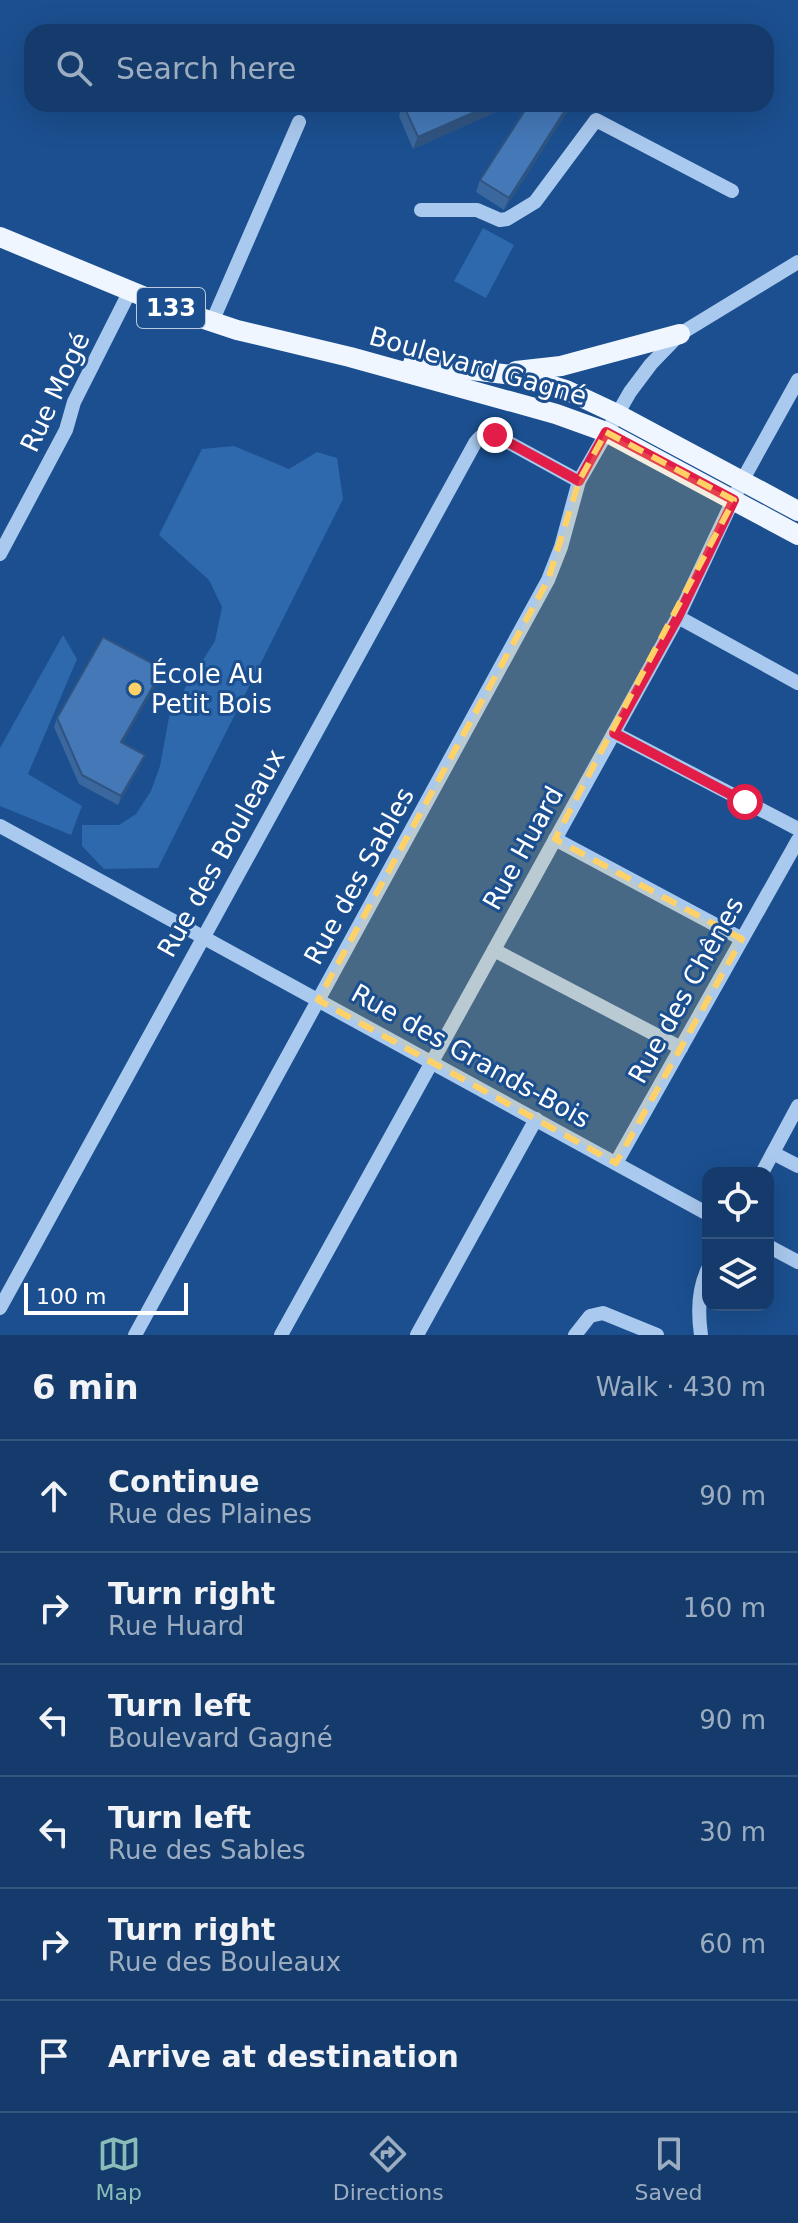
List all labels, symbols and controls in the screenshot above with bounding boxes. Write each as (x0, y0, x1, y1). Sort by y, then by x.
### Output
search box (24, 24, 774, 112)
icon: search (52, 46, 96, 90)
text: Search here (116, 51, 296, 86)
road number: 133 (137, 288, 205, 328)
street label: Boulevard Gagné (366, 321, 590, 411)
street label: Rue Mogé (14, 327, 96, 457)
route end (477, 417, 513, 453)
place label: École Au Petit Bois (151, 658, 272, 719)
marker: École Au Petit Bois (126, 680, 144, 698)
street label: Rue des Bouleaux (151, 744, 291, 962)
street label: Rue Huard (477, 781, 569, 915)
street label: Rue des Sables (298, 782, 420, 970)
route start (727, 784, 763, 820)
street label: Rue des Chênes (622, 892, 750, 1088)
street label: Rue des Grands-Bois (346, 978, 596, 1134)
map controls (702, 1167, 774, 1311)
button: locate (702, 1167, 774, 1239)
button: layers (702, 1239, 774, 1311)
scale bar (24, 1279, 188, 1315)
text: 100 m (36, 1284, 106, 1309)
text: 6 min (32, 1367, 139, 1407)
text: Walk · 430 m (596, 1372, 766, 1402)
text: Continue (108, 1464, 260, 1499)
icon: ahead (32, 1474, 76, 1518)
text: 90 m (699, 1481, 766, 1511)
text: Rue des Plaines (108, 1499, 312, 1529)
text: Turn right (108, 1576, 275, 1611)
icon: right (32, 1586, 76, 1630)
text: 160 m (683, 1593, 766, 1623)
text: Rue Huard (108, 1611, 244, 1641)
text: Turn left (108, 1688, 251, 1723)
icon: left (32, 1698, 76, 1742)
text: 90 m (699, 1705, 766, 1735)
text: Boulevard Gagné (108, 1723, 333, 1753)
text: Turn left (108, 1800, 251, 1835)
icon: left (32, 1810, 76, 1854)
text: 30 m (699, 1817, 766, 1847)
text: Rue des Sables (108, 1835, 306, 1865)
text: Turn right (108, 1912, 275, 1947)
icon: right (32, 1922, 76, 1966)
text: 60 m (699, 1929, 766, 1959)
text: Rue des Bouleaux (108, 1947, 341, 1977)
icon: arrive (32, 2034, 76, 2078)
text: Arrive at destination (108, 2039, 459, 2074)
tab: Map (95, 2132, 142, 2205)
tab: Directions (333, 2132, 444, 2205)
tab: Saved (635, 2132, 703, 2205)

